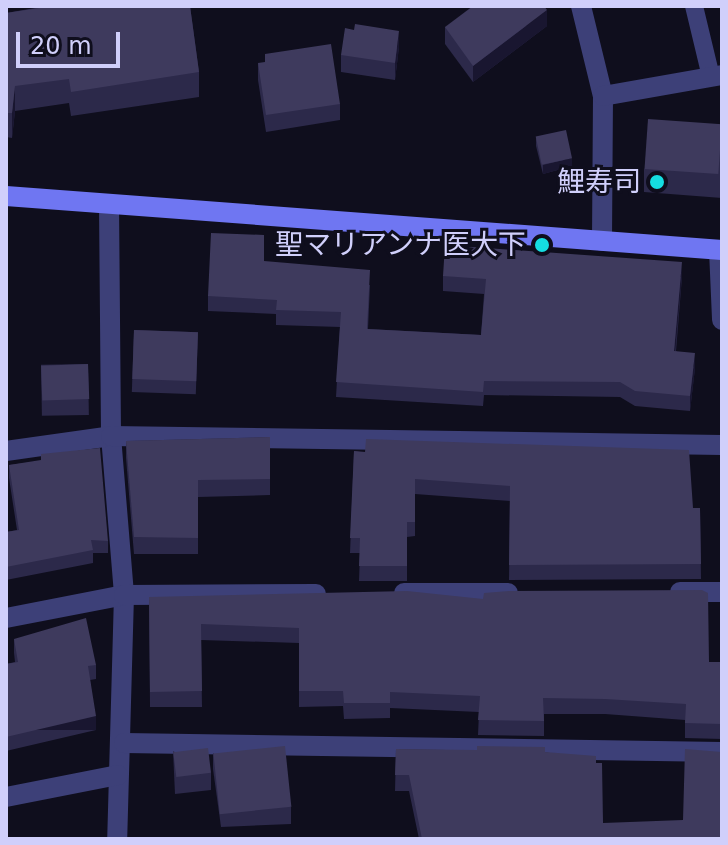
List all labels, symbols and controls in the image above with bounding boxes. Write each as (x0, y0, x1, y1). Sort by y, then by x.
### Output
scale bar (20, 16, 124, 66)
text: 20 m (30, 32, 92, 60)
place label: 鯉寿司 (557, 165, 641, 199)
marker: 鯉寿司 (648, 173, 666, 191)
place label: 聖マリアンナ医大下 (274, 228, 526, 262)
marker: 聖マリアンナ医大下 (533, 236, 551, 254)

